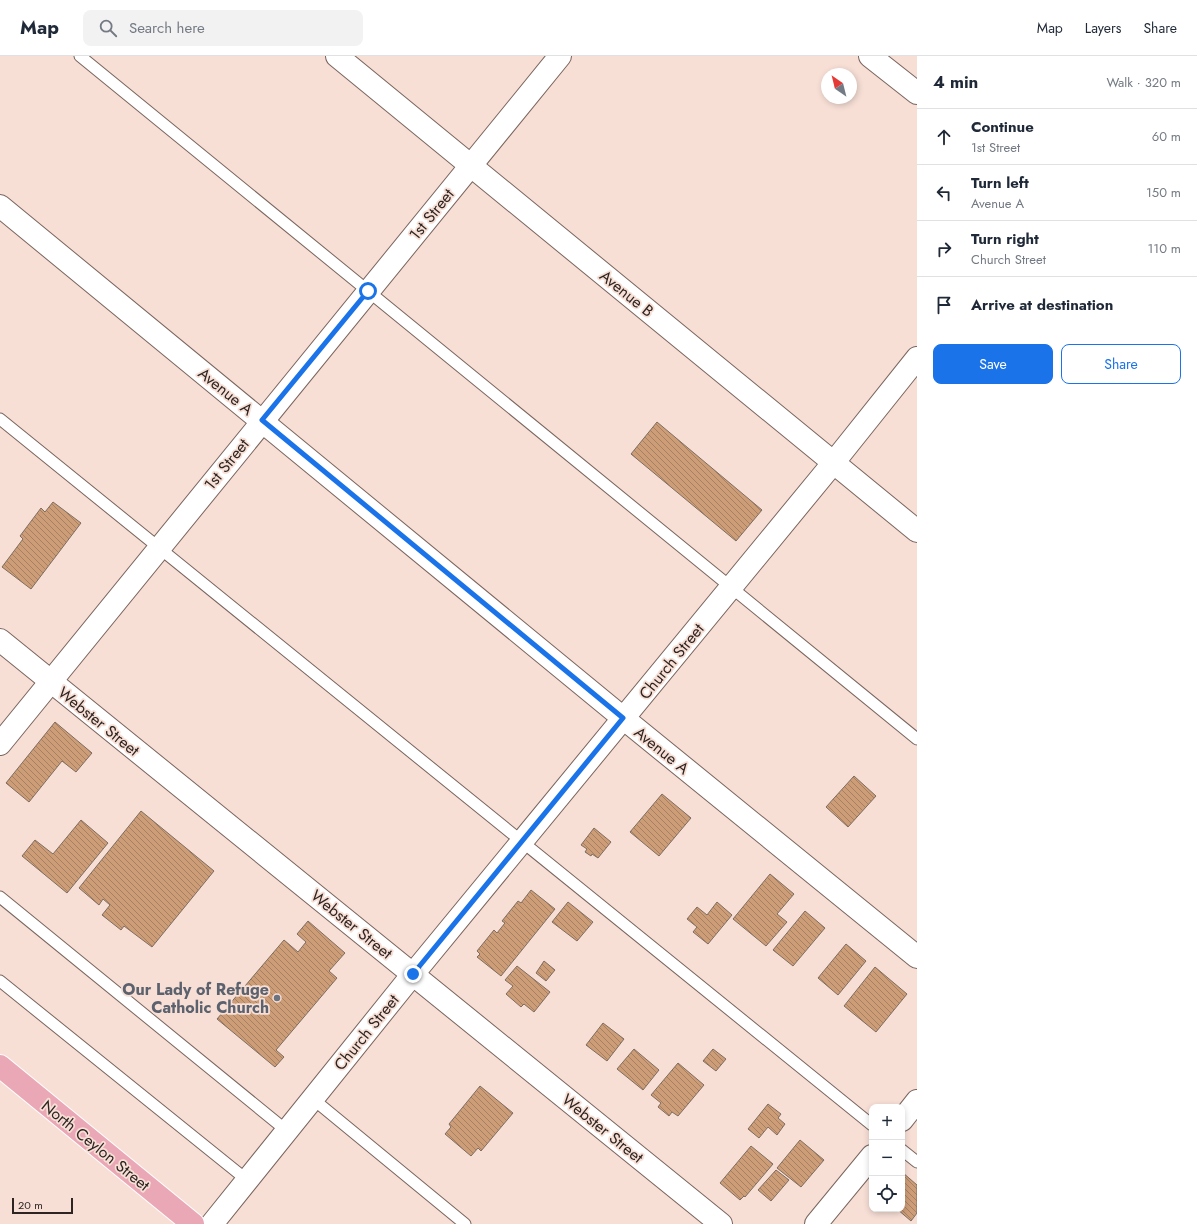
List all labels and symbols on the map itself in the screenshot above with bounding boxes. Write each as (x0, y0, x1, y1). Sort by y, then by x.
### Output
north arrow (821, 68, 857, 104)
street label: 1st Street (403, 183, 459, 245)
street label: Avenue B (595, 264, 659, 322)
route start (359, 282, 377, 300)
street label: Avenue A (193, 362, 259, 421)
street label: 1st Street (198, 433, 254, 495)
street label: Church Street (633, 618, 709, 704)
street label: Webster Street (53, 681, 144, 762)
street label: Avenue A (629, 721, 695, 780)
street label: Webster Street (306, 884, 397, 965)
route end (404, 965, 422, 983)
place label: Our Lady of Refuge Catholic Church (122, 978, 269, 1019)
street label: Church Street (328, 989, 404, 1075)
marker: Our Lady of Refuge Catholic Church (272, 993, 282, 1003)
street label: Webster Street (557, 1088, 648, 1169)
street label: North Ceylon Street (37, 1094, 155, 1196)
scale bar (12, 1196, 73, 1215)

